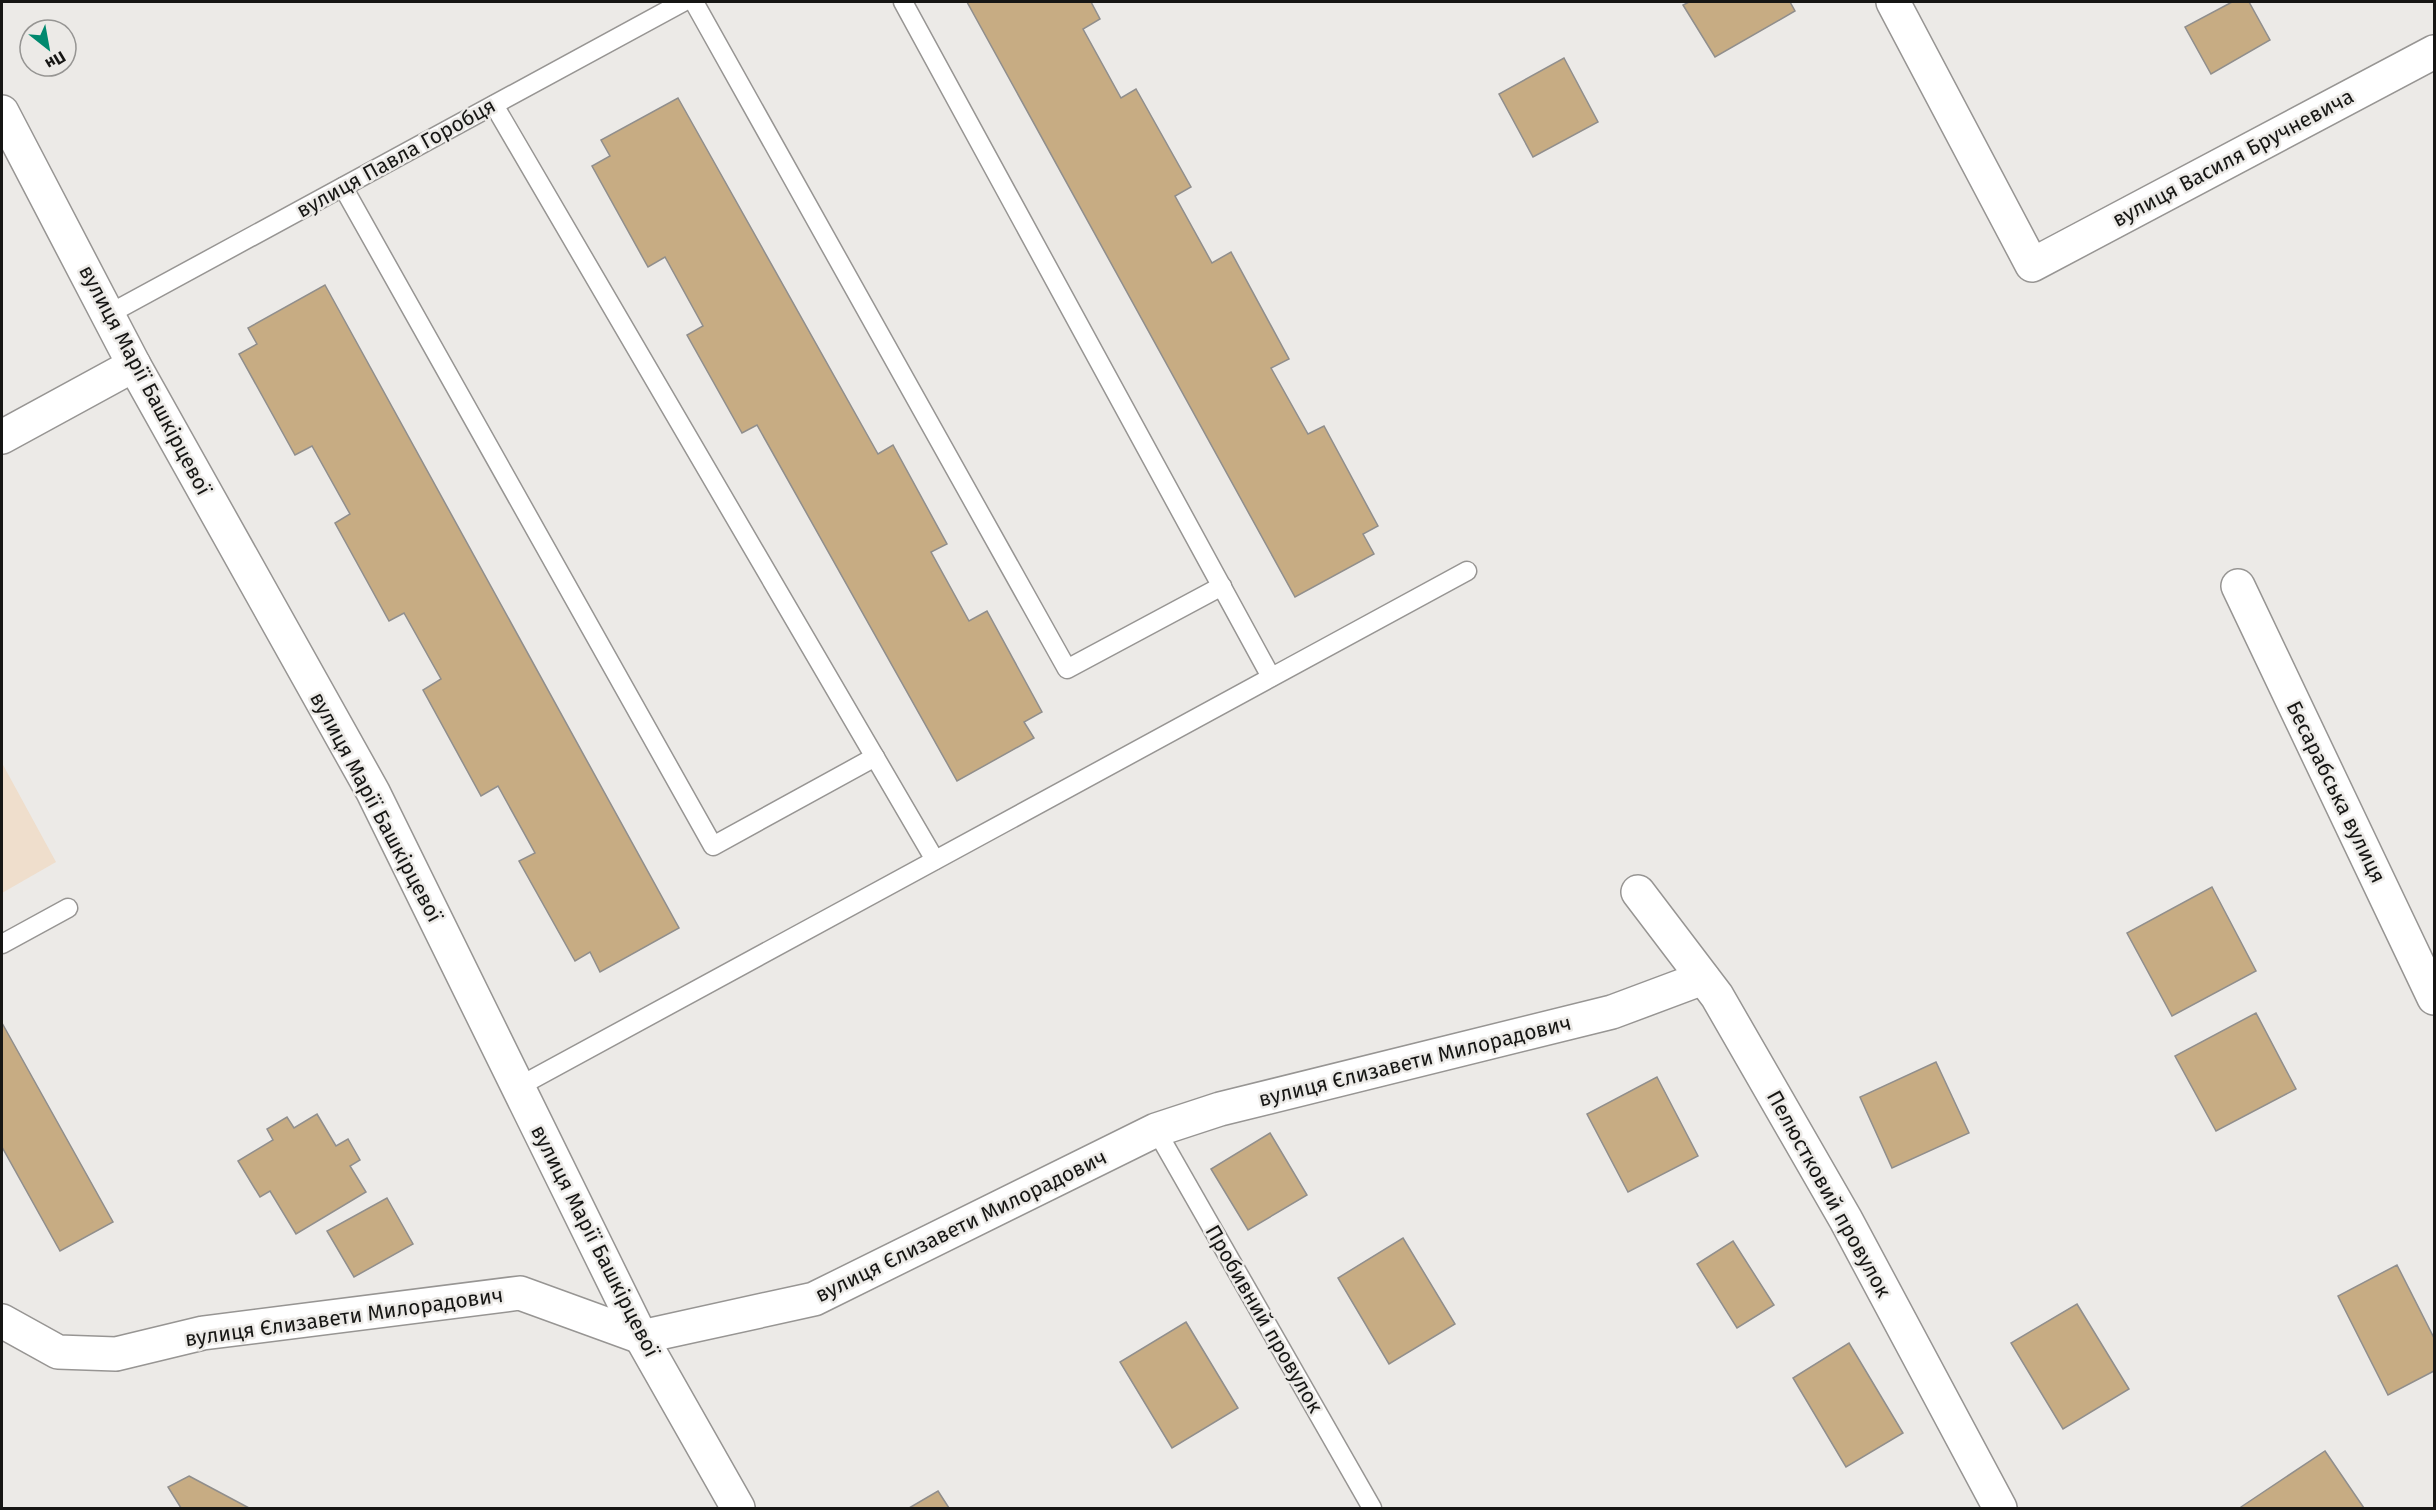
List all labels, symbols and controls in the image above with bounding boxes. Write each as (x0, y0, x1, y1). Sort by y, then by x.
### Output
north arrow (18, 18, 78, 78)
text: Пн (42, 47, 69, 74)
street label: вулиця Василя Бручневича (2108, 83, 2358, 233)
street label: вулиця Павла Горобця (292, 92, 500, 224)
street label: вулиця Марії Башкірцевої (73, 261, 217, 500)
street label: вулиця Марії Башкірцевої (304, 688, 448, 927)
street label: Бесарабська вулиця (2281, 697, 2391, 887)
street label: вулиця Єлизавети Милорадович (1256, 1010, 1574, 1112)
street label: Пелюстковий провулок (1761, 1086, 1897, 1302)
street label: вулиця Марії Башкірцевої (525, 1121, 665, 1362)
street label: вулиця Єлизавети Милорадович (811, 1144, 1111, 1308)
street label: Пробивний провулок (1200, 1220, 1328, 1418)
street label: вулиця Єлизавети Милорадович (183, 1282, 505, 1352)

